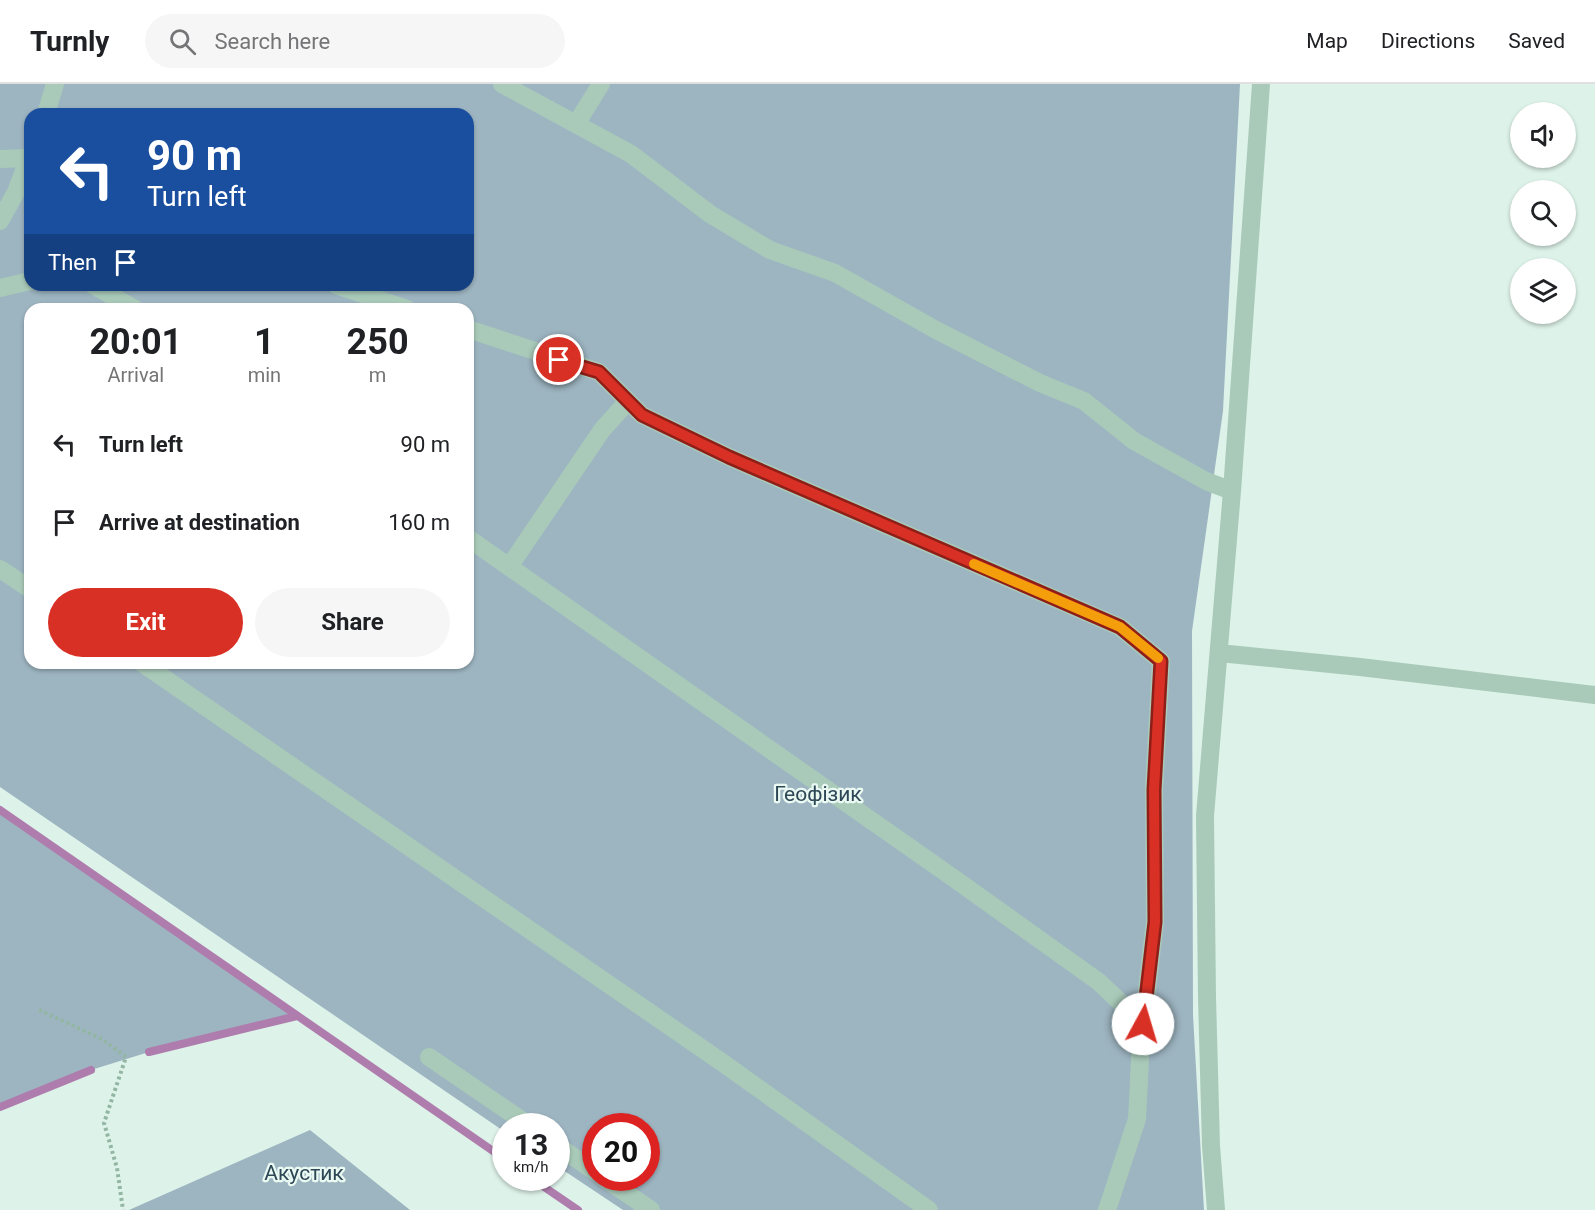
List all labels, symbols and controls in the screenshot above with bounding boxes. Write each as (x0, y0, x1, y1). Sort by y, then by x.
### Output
search box (145, 14, 565, 68)
text: Turnly (30, 25, 109, 58)
icon: search (166, 25, 199, 58)
text: Search here (214, 29, 330, 54)
text: Map (1306, 29, 1348, 53)
text: Directions (1381, 29, 1475, 53)
text: Saved (1508, 29, 1565, 53)
map controls (1510, 102, 1576, 324)
button: sound (1510, 102, 1576, 168)
text: 90 m (147, 131, 242, 180)
icon: left (48, 132, 126, 210)
button: search (1510, 180, 1576, 246)
text: Turn left (147, 181, 247, 213)
icon: arrive (109, 246, 142, 279)
text: Then (48, 250, 97, 275)
button: layers (1510, 258, 1576, 324)
text: 20:01 (89, 321, 182, 363)
text: 1 (254, 321, 275, 363)
text: 250 (347, 321, 409, 363)
pin (533, 334, 584, 385)
icon: arrive (542, 343, 575, 376)
text: Arrival (107, 363, 164, 387)
text: min (248, 363, 281, 387)
text: m (369, 363, 386, 387)
icon: left (48, 428, 81, 461)
text: Turn left (99, 432, 183, 457)
text: 90 m (401, 432, 450, 457)
icon: arrive (48, 506, 81, 539)
text: Arrive at destination (99, 510, 300, 535)
text: 160 m (388, 510, 450, 535)
button: Exit (48, 588, 243, 657)
button: Share (255, 588, 450, 657)
park label: Геофiзик (774, 782, 862, 806)
position arrow (1111, 992, 1175, 1056)
speed limit sign: 20 (582, 1113, 660, 1191)
text: 13 (514, 1127, 548, 1162)
text: km/h (513, 1158, 549, 1176)
park label: Акустик (264, 1161, 344, 1185)

